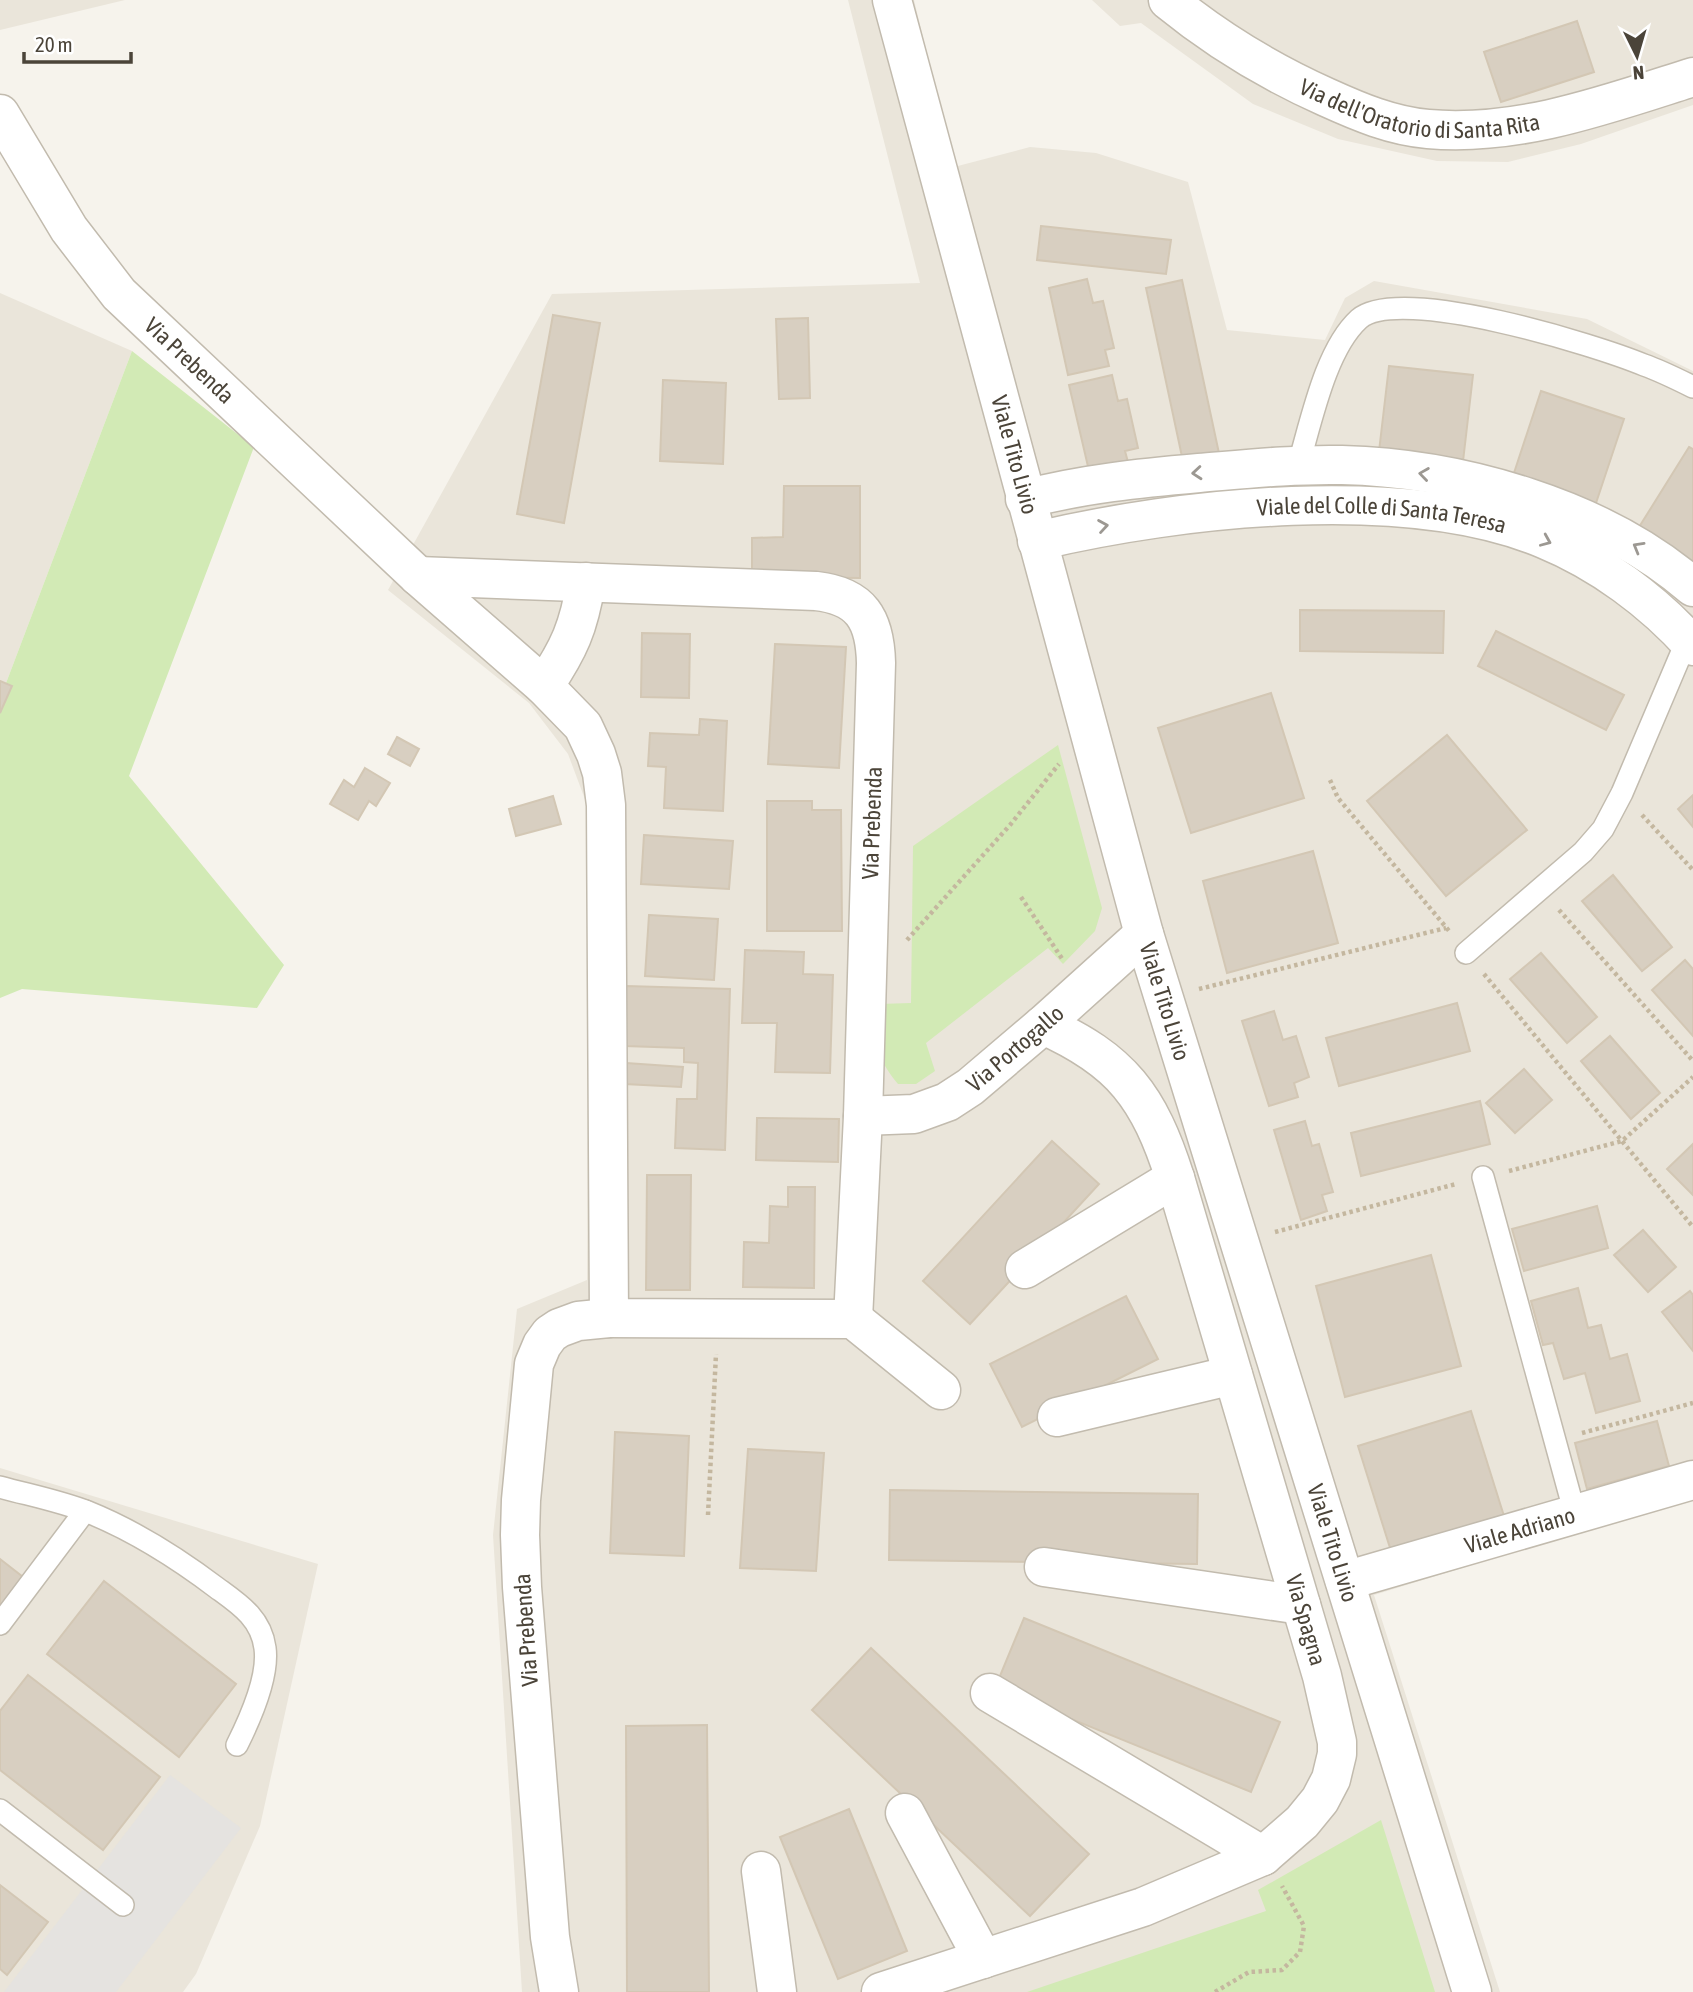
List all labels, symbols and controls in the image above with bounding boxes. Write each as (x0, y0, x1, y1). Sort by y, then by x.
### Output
scale bar (24, 21, 131, 65)
north arrow (1602, 21, 1672, 91)
text: 20 m (35, 32, 73, 56)
text: N (1632, 61, 1645, 84)
street label: Via dell'Oratorio di Santa Rita (1295, 74, 1542, 143)
street label: Via Prebenda (139, 312, 240, 409)
street label: Viale Tito Livio (986, 393, 1043, 517)
one-way arrow (1192, 465, 1203, 480)
one-way arrow (1418, 467, 1430, 482)
street label: Viale del Colle di Santa Teresa (1256, 492, 1509, 538)
one-way arrow (1097, 519, 1109, 534)
one-way arrow (1539, 532, 1551, 546)
one-way arrow (1633, 542, 1645, 555)
street label: Via Prebenda (857, 766, 887, 880)
street label: Viale Tito Livio (1134, 939, 1195, 1063)
street label: Via Portogallo (961, 1000, 1069, 1097)
street label: Viale Tito Livio (1302, 1481, 1363, 1605)
street label: Viale Adriano (1462, 1502, 1578, 1559)
street label: Via Spagna (1281, 1572, 1331, 1668)
street label: Via Prebenda (509, 1573, 543, 1687)

